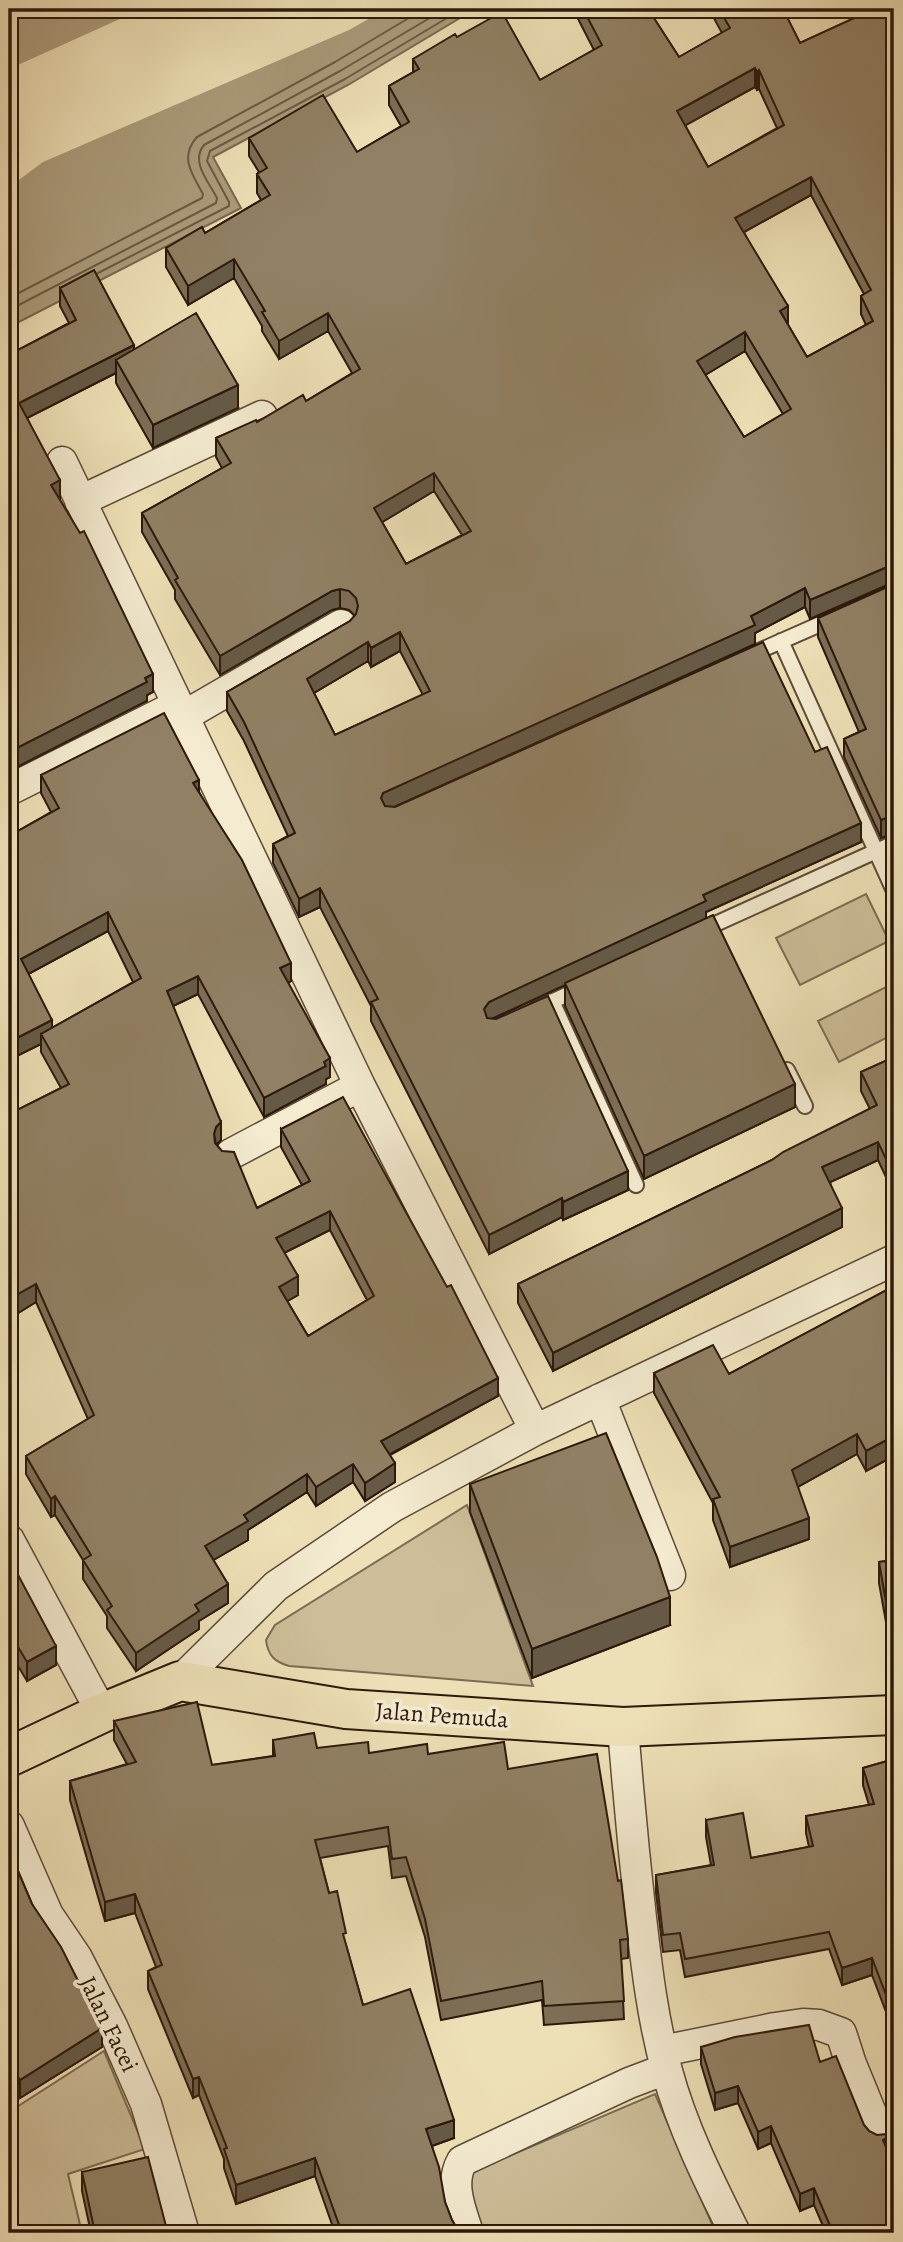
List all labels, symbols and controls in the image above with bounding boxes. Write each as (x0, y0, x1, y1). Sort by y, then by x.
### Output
street label: Jalan Pemuda (374, 1694, 510, 1736)
street label: Jalan Facei (72, 1971, 146, 2077)

